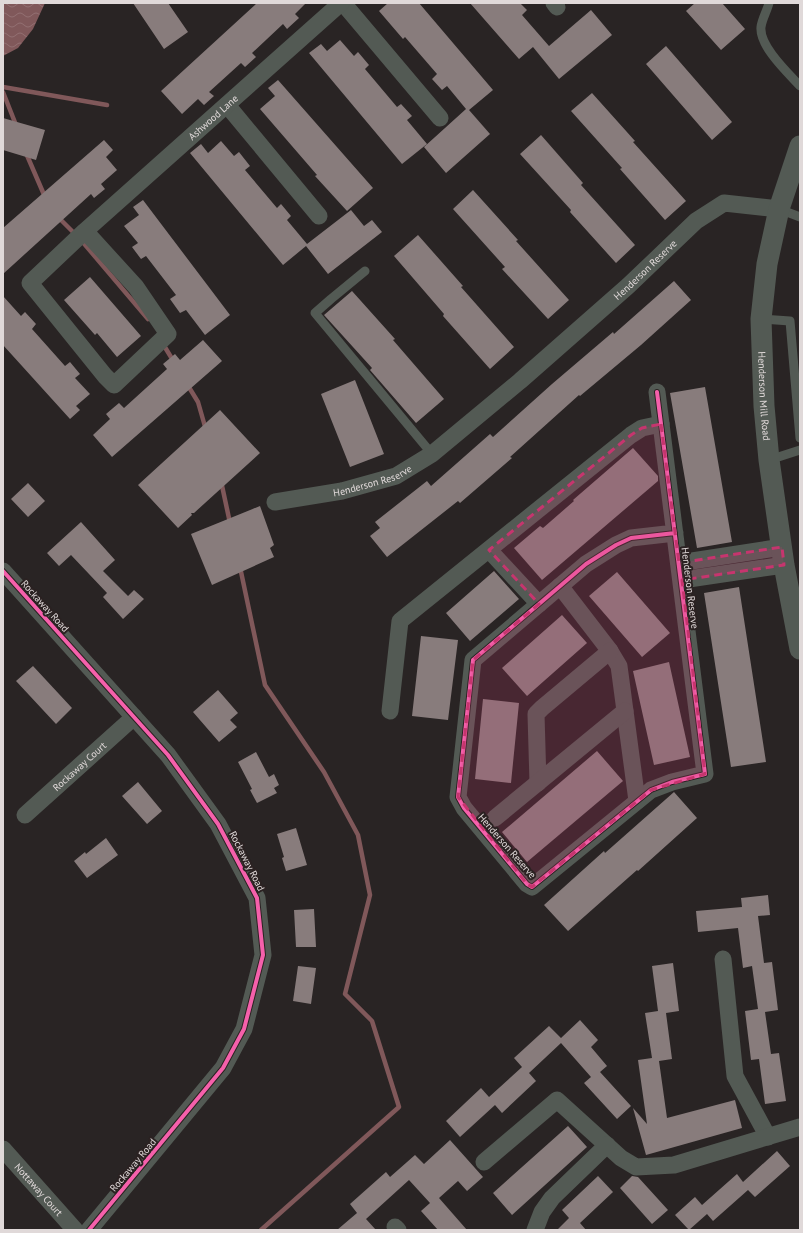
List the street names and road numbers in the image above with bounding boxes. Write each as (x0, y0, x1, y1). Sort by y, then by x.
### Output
street label: Ashwood Lane (185, 92, 240, 143)
street label: Henderson Reserve (611, 237, 679, 302)
street label: Henderson Mill Road (756, 351, 774, 441)
street label: Henderson Reserve (332, 462, 414, 499)
street label: Henderson Reserve (679, 547, 701, 629)
street label: Rockaway Road (18, 577, 72, 635)
street label: Rockaway Court (50, 738, 109, 794)
street label: Henderson Reserve (475, 811, 539, 881)
street label: Rockaway Road (226, 829, 268, 893)
street label: Rockaway Road (107, 1136, 159, 1194)
street label: Nottaway Court (12, 1160, 66, 1219)

